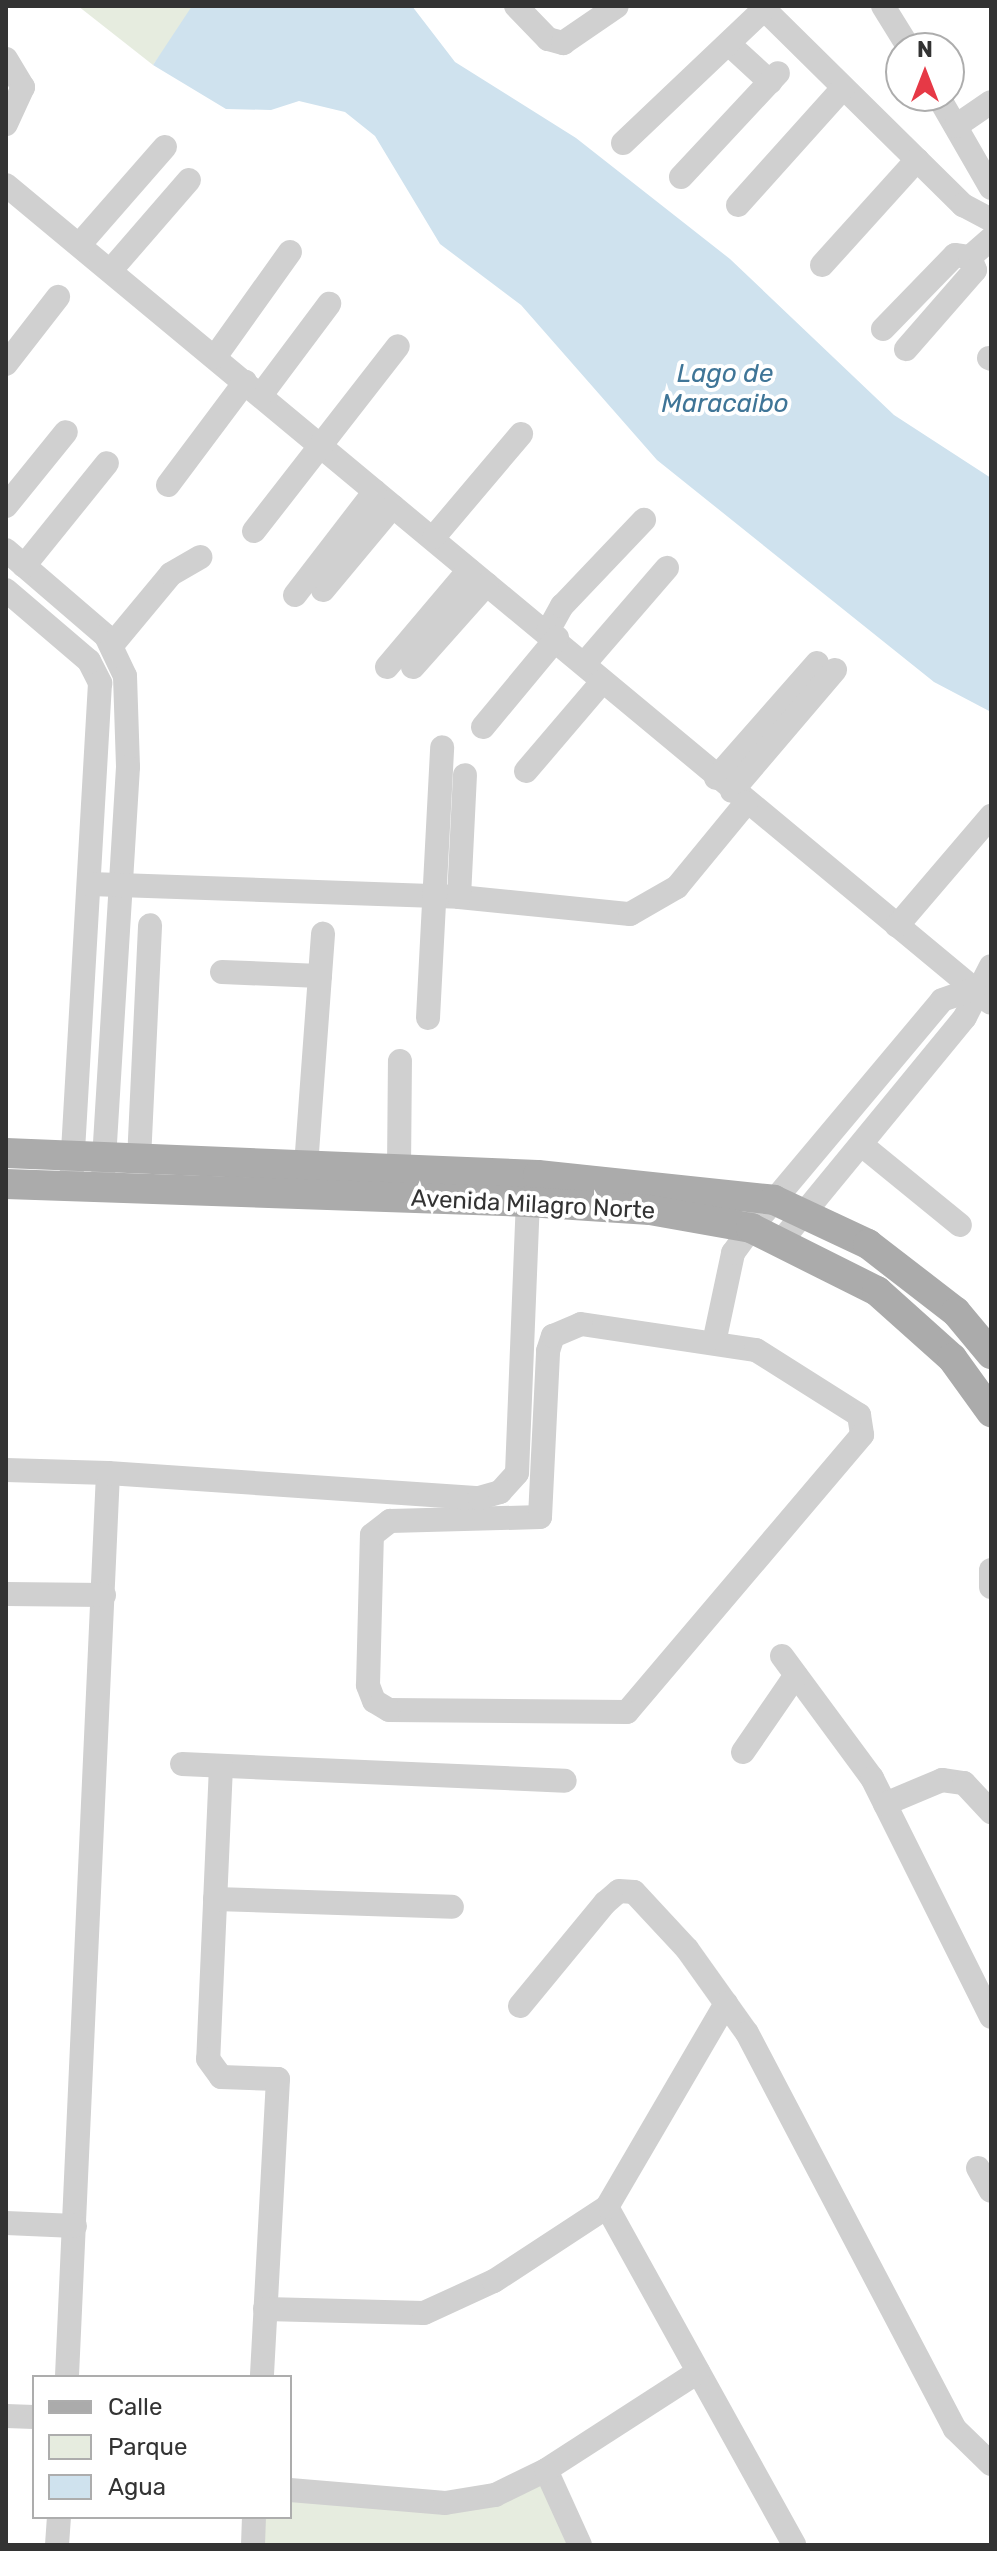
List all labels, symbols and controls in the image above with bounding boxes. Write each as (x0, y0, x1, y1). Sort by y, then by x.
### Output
north arrow (885, 32, 965, 112)
text: N (917, 36, 933, 63)
water label: Lago de Maracaibo (661, 358, 789, 420)
street label: Avenida Milagro Norte (410, 1184, 656, 1226)
legend (32, 2375, 292, 2519)
text: Calle (108, 2393, 162, 2421)
text: Parque (108, 2433, 187, 2461)
text: Agua (108, 2473, 166, 2501)

